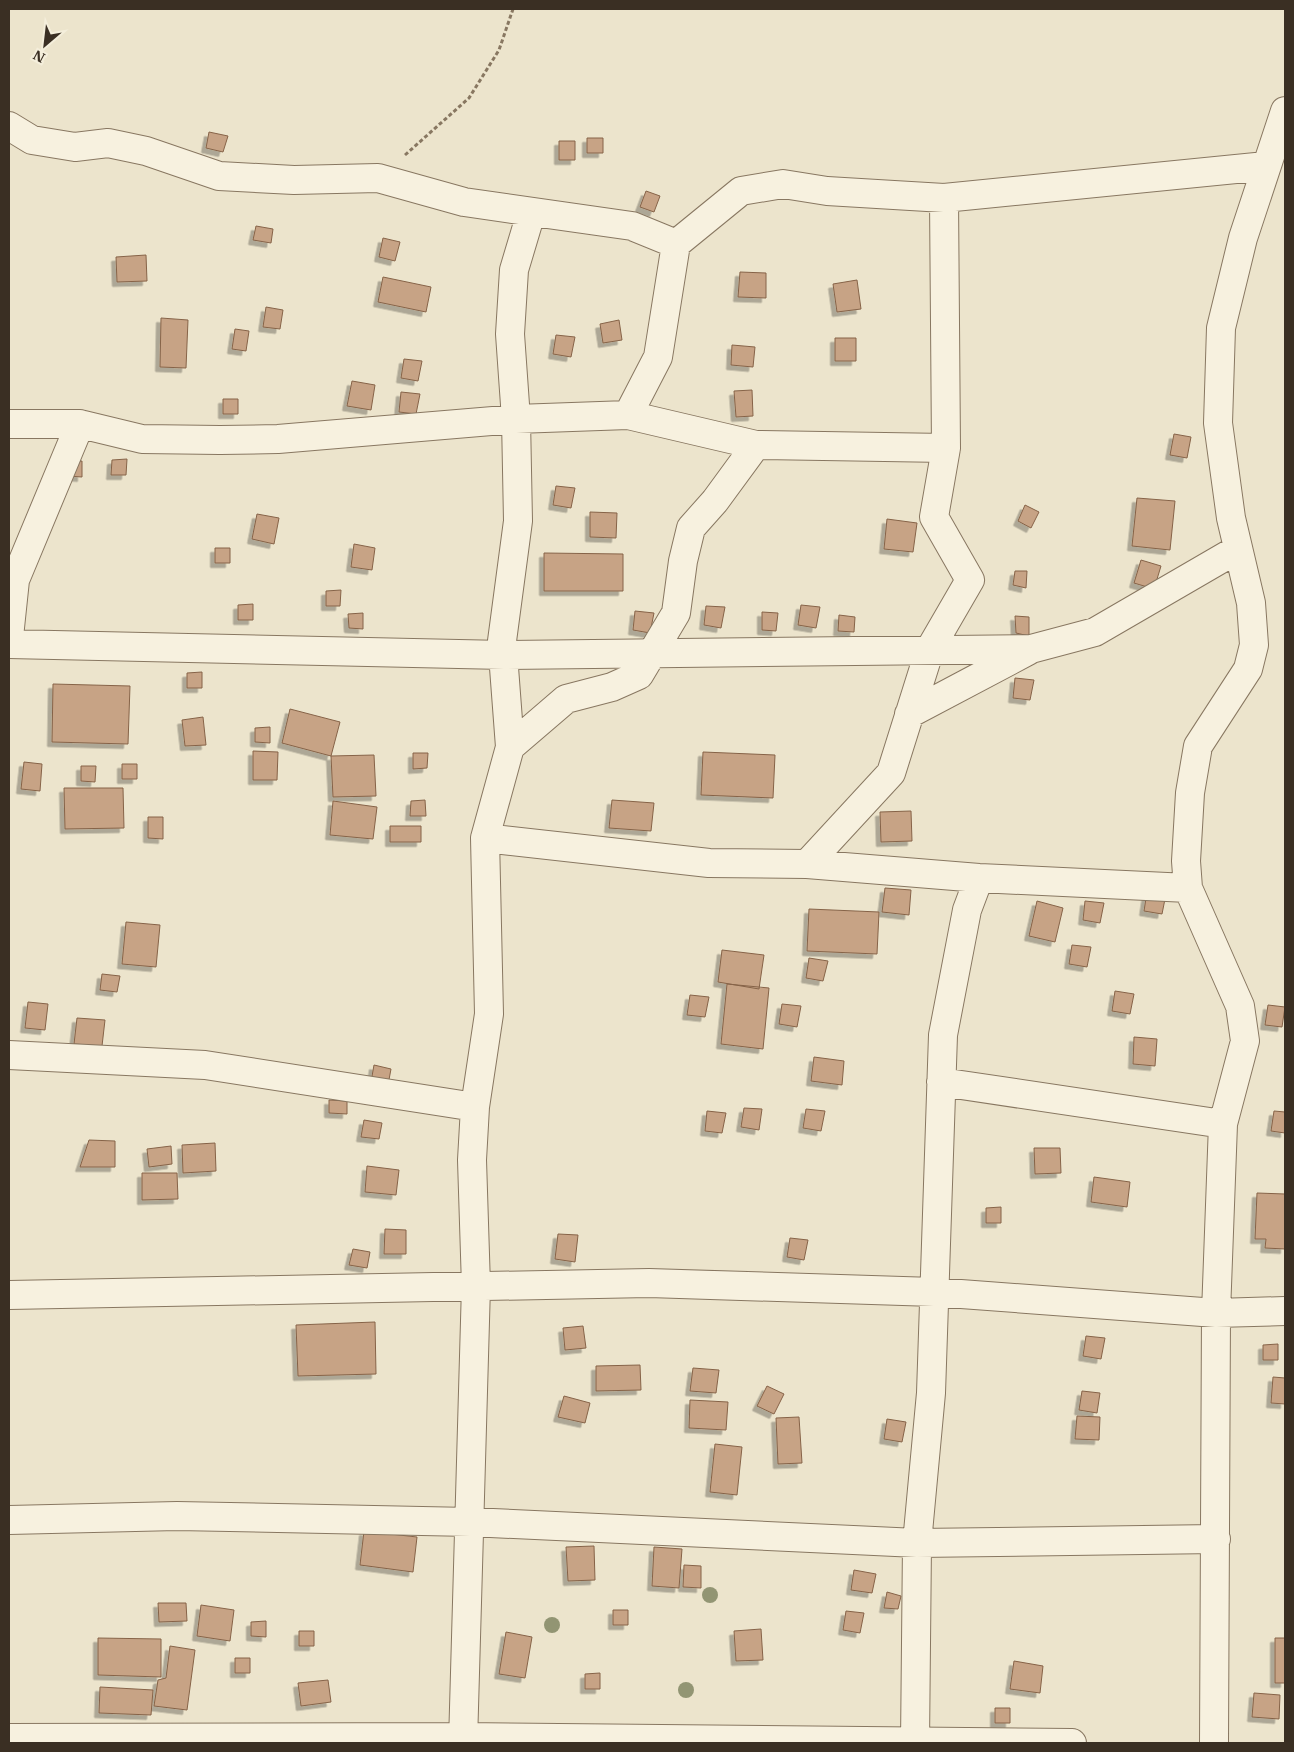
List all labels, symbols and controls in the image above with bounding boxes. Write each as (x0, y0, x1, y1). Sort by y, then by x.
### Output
north arrow (20, 20, 70, 70)
text: N (30, 46, 48, 67)

